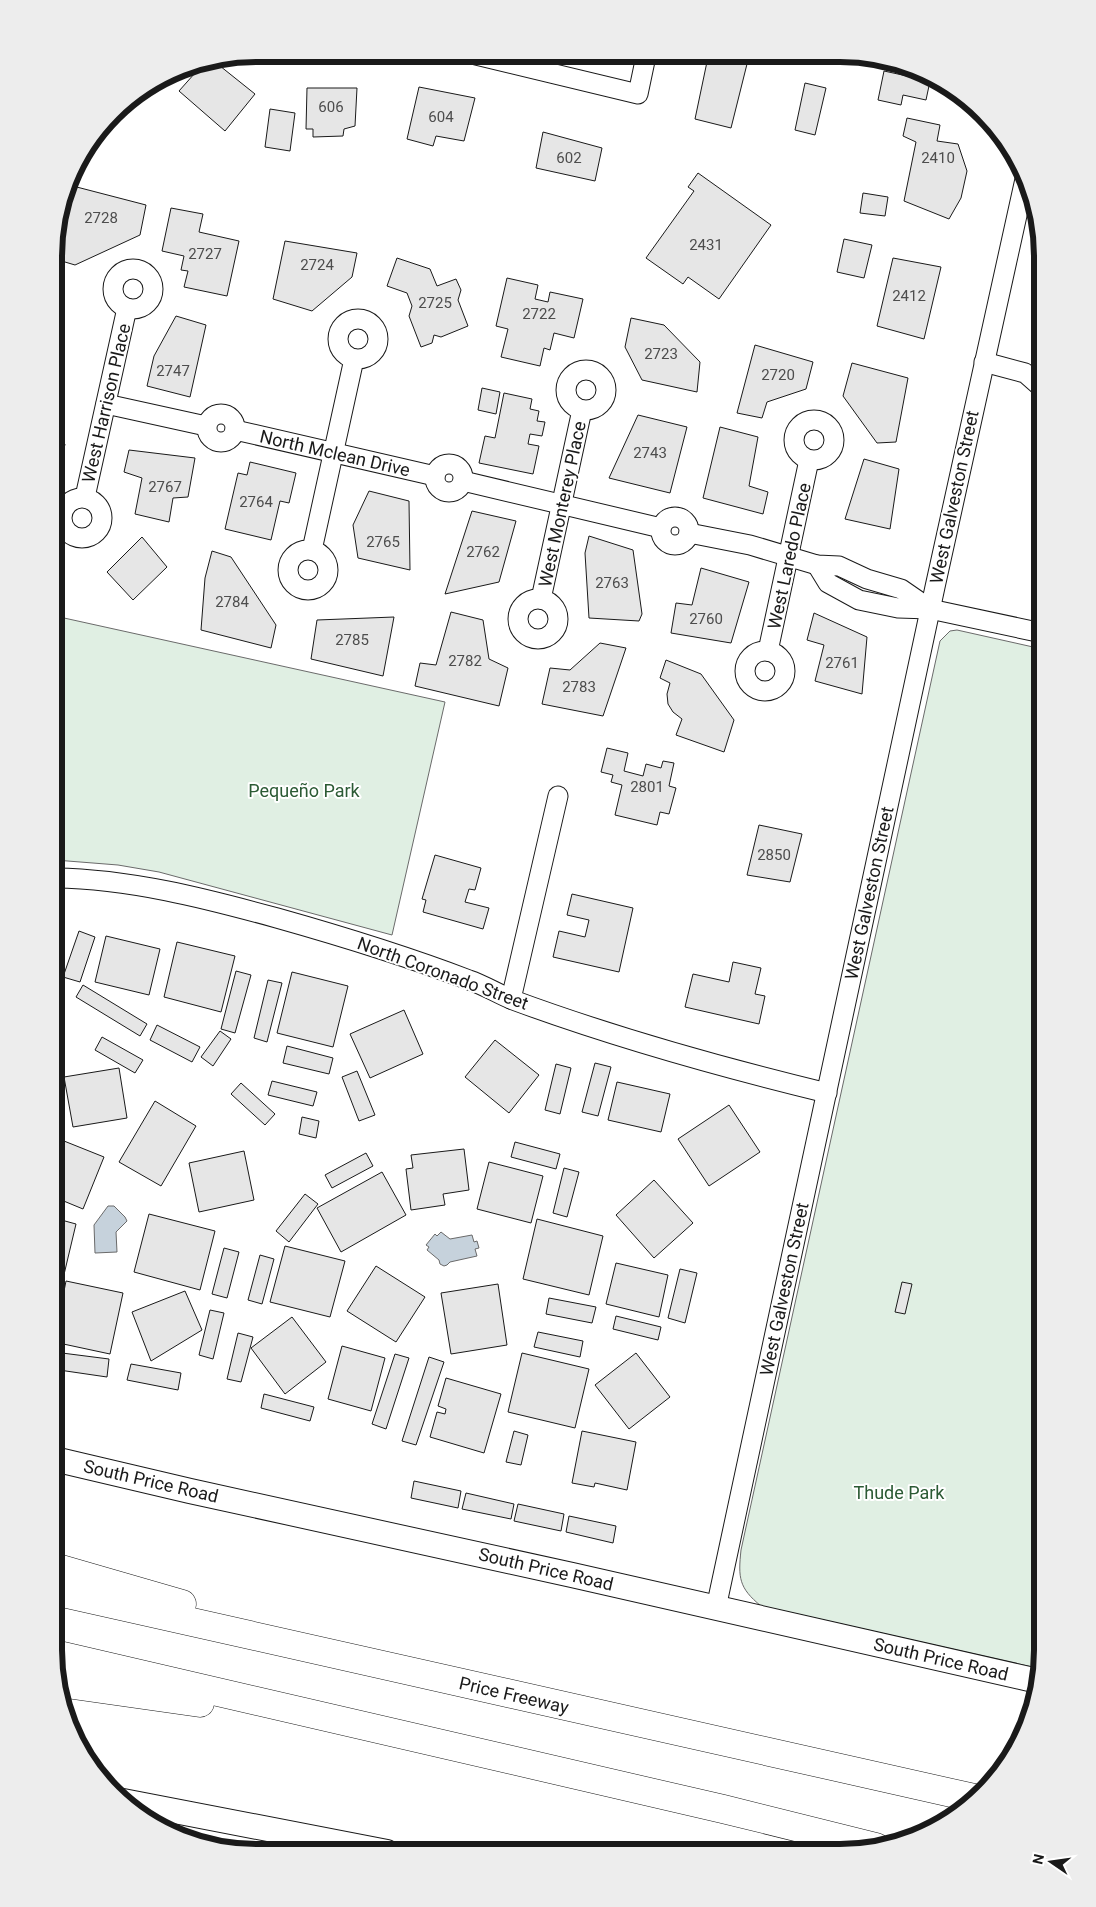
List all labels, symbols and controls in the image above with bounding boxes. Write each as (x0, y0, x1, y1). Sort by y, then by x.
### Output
house number: 606 (318, 98, 344, 116)
house number: 604 (428, 108, 454, 126)
house number: 602 (556, 149, 582, 167)
house number: 2410 (921, 149, 955, 167)
house number: 2728 (84, 209, 118, 227)
house number: 2431 (689, 236, 723, 254)
house number: 2727 (188, 245, 222, 263)
house number: 2724 (300, 256, 334, 274)
house number: 2412 (892, 287, 926, 305)
house number: 2725 (418, 294, 452, 312)
house number: 2722 (522, 305, 556, 323)
street label: West Harrison Place (77, 321, 135, 485)
house number: 2723 (644, 345, 678, 363)
house number: 2747 (156, 362, 190, 380)
house number: 2720 (761, 366, 795, 384)
street label: West Galveston Street (925, 408, 983, 586)
street label: West Monterey Place (534, 419, 590, 589)
street label: North Mclean Drive (258, 425, 412, 481)
house number: 2743 (633, 444, 667, 462)
house number: 2767 (148, 478, 182, 496)
street label: West Laredo Place (763, 481, 815, 631)
house number: 2764 (239, 493, 273, 511)
house number: 2765 (366, 533, 400, 551)
house number: 2762 (466, 543, 500, 561)
house number: 2763 (595, 574, 629, 592)
house number: 2784 (215, 593, 249, 611)
house number: 2760 (689, 610, 723, 628)
house number: 2785 (335, 631, 369, 649)
house number: 2782 (448, 652, 482, 670)
house number: 2761 (825, 654, 859, 672)
house number: 2783 (562, 678, 596, 696)
house number: 2801 (630, 778, 664, 796)
park label: Pequeño Park (248, 780, 361, 801)
street label: West Galveston Street (840, 804, 898, 982)
house number: 2850 (757, 846, 791, 864)
street label: North Coronado Street (355, 932, 531, 1014)
street label: West Galveston Street (755, 1200, 813, 1378)
street label: South Price Road (82, 1455, 220, 1507)
park label: Thude Park (853, 1482, 945, 1503)
street label: South Price Road (477, 1543, 615, 1595)
street label: South Price Road (872, 1633, 1010, 1685)
street label: Price Freeway (457, 1672, 571, 1718)
north arrow (1026, 1837, 1076, 1887)
text: N (1029, 1852, 1047, 1866)

